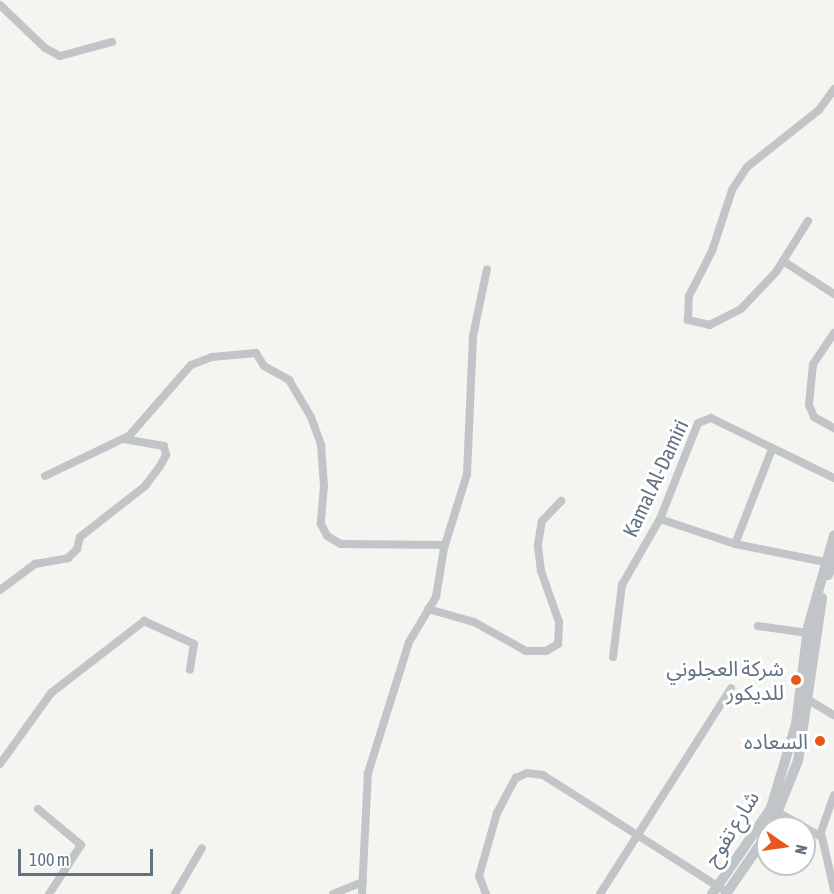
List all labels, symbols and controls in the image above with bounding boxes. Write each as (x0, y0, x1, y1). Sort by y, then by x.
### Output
street label: Kamal Al-Damiri (617, 415, 693, 541)
place label: شركة العجلوني للديكور (666, 655, 784, 705)
marker: شركة العجلوني للديكور (789, 673, 803, 687)
place label: السعاده (744, 728, 808, 754)
marker: السعاده (813, 734, 827, 748)
street label: شارع تفوح (698, 786, 764, 870)
north arrow (756, 816, 816, 876)
scale bar (21, 837, 156, 875)
text: N (792, 843, 811, 856)
text: 100 m (29, 849, 70, 870)

